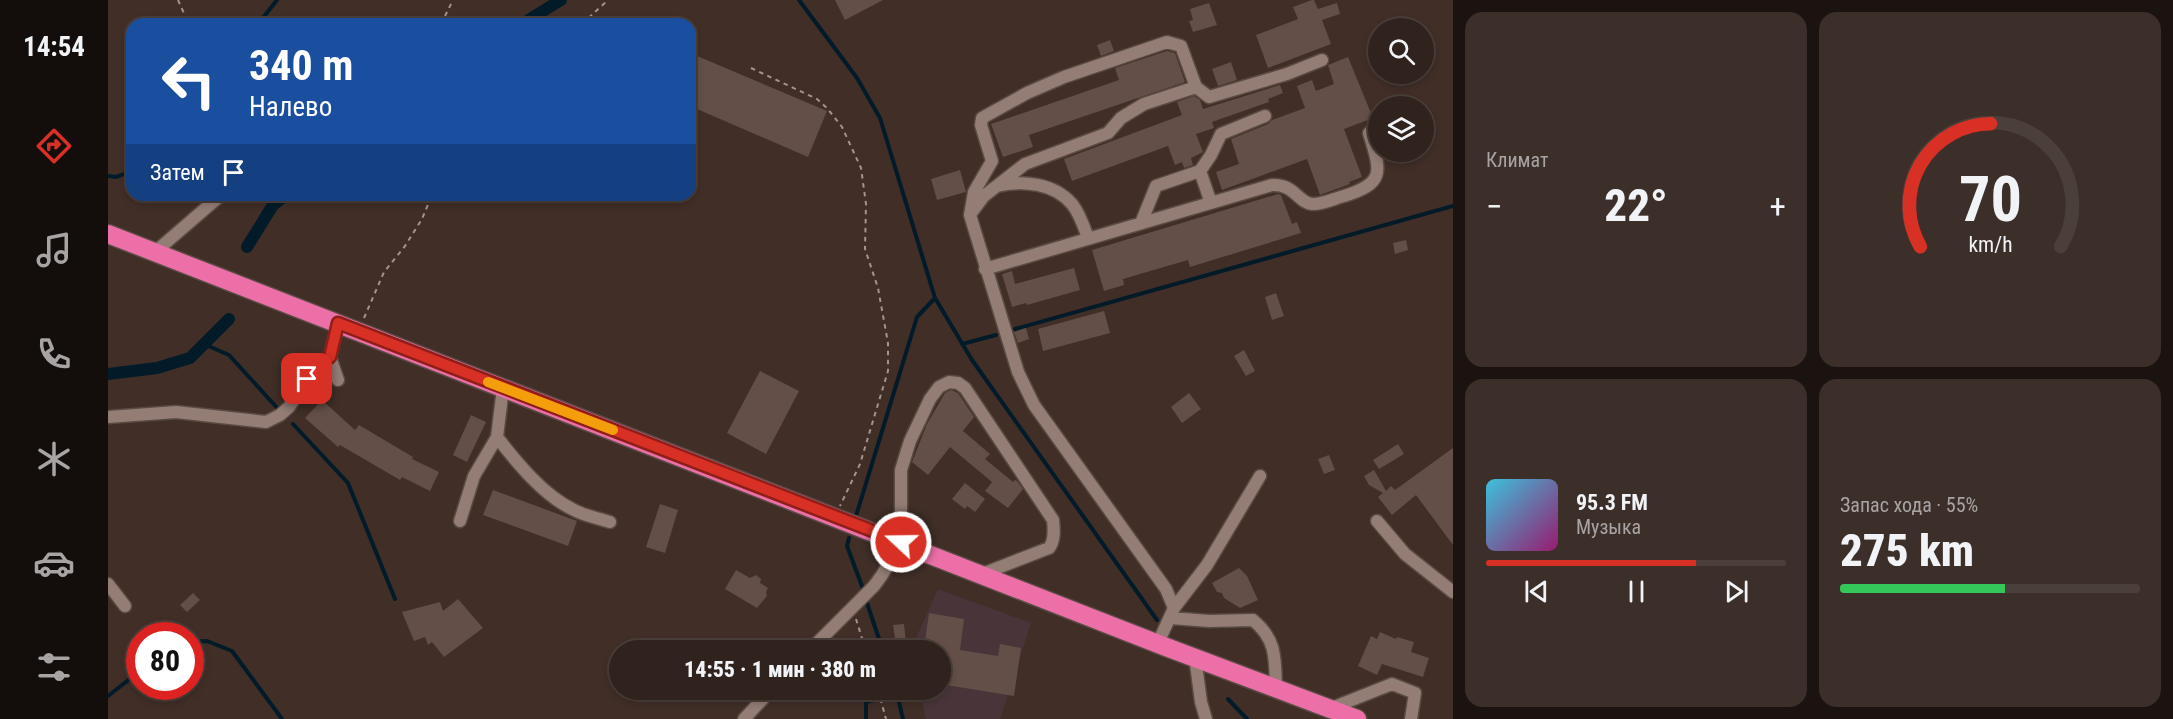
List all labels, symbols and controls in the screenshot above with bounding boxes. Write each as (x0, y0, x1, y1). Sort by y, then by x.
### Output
map controls (1368, 18, 1434, 162)
button: search (1368, 18, 1434, 84)
text: 14:54 (23, 31, 85, 63)
text: 340 m (249, 41, 354, 90)
icon: left (150, 42, 228, 120)
text: Налево (249, 91, 332, 123)
button: layers (1368, 96, 1434, 162)
icon: directions (33, 125, 75, 167)
text: Климат (1486, 148, 1548, 172)
icon: arrive (217, 156, 250, 189)
text: Затем (150, 160, 205, 185)
text: 70 (1958, 163, 2022, 236)
text: 22° (1604, 179, 1668, 232)
text: − (1486, 187, 1503, 226)
text: + (1770, 187, 1786, 226)
icon: music (33, 229, 75, 271)
text: km/h (1968, 232, 2012, 257)
icon: phone (33, 333, 75, 375)
pin (281, 353, 332, 404)
icon: arrive (290, 362, 323, 395)
icon: climate (33, 438, 75, 480)
text: 95.3 FM (1576, 490, 1648, 515)
text: Запас хода · 55% (1840, 493, 1978, 517)
position arrow (869, 510, 933, 574)
text: Музыка (1576, 515, 1641, 539)
text: 275 km (1840, 524, 1974, 577)
icon: car (33, 542, 75, 584)
icon: previous (1520, 575, 1553, 608)
icon: pause (1620, 575, 1653, 608)
icon: next (1720, 575, 1753, 608)
speed limit sign: 80 (126, 622, 204, 700)
icon: filters (33, 646, 75, 688)
text: 14:55 · 1 мин · 380 m (684, 657, 876, 682)

